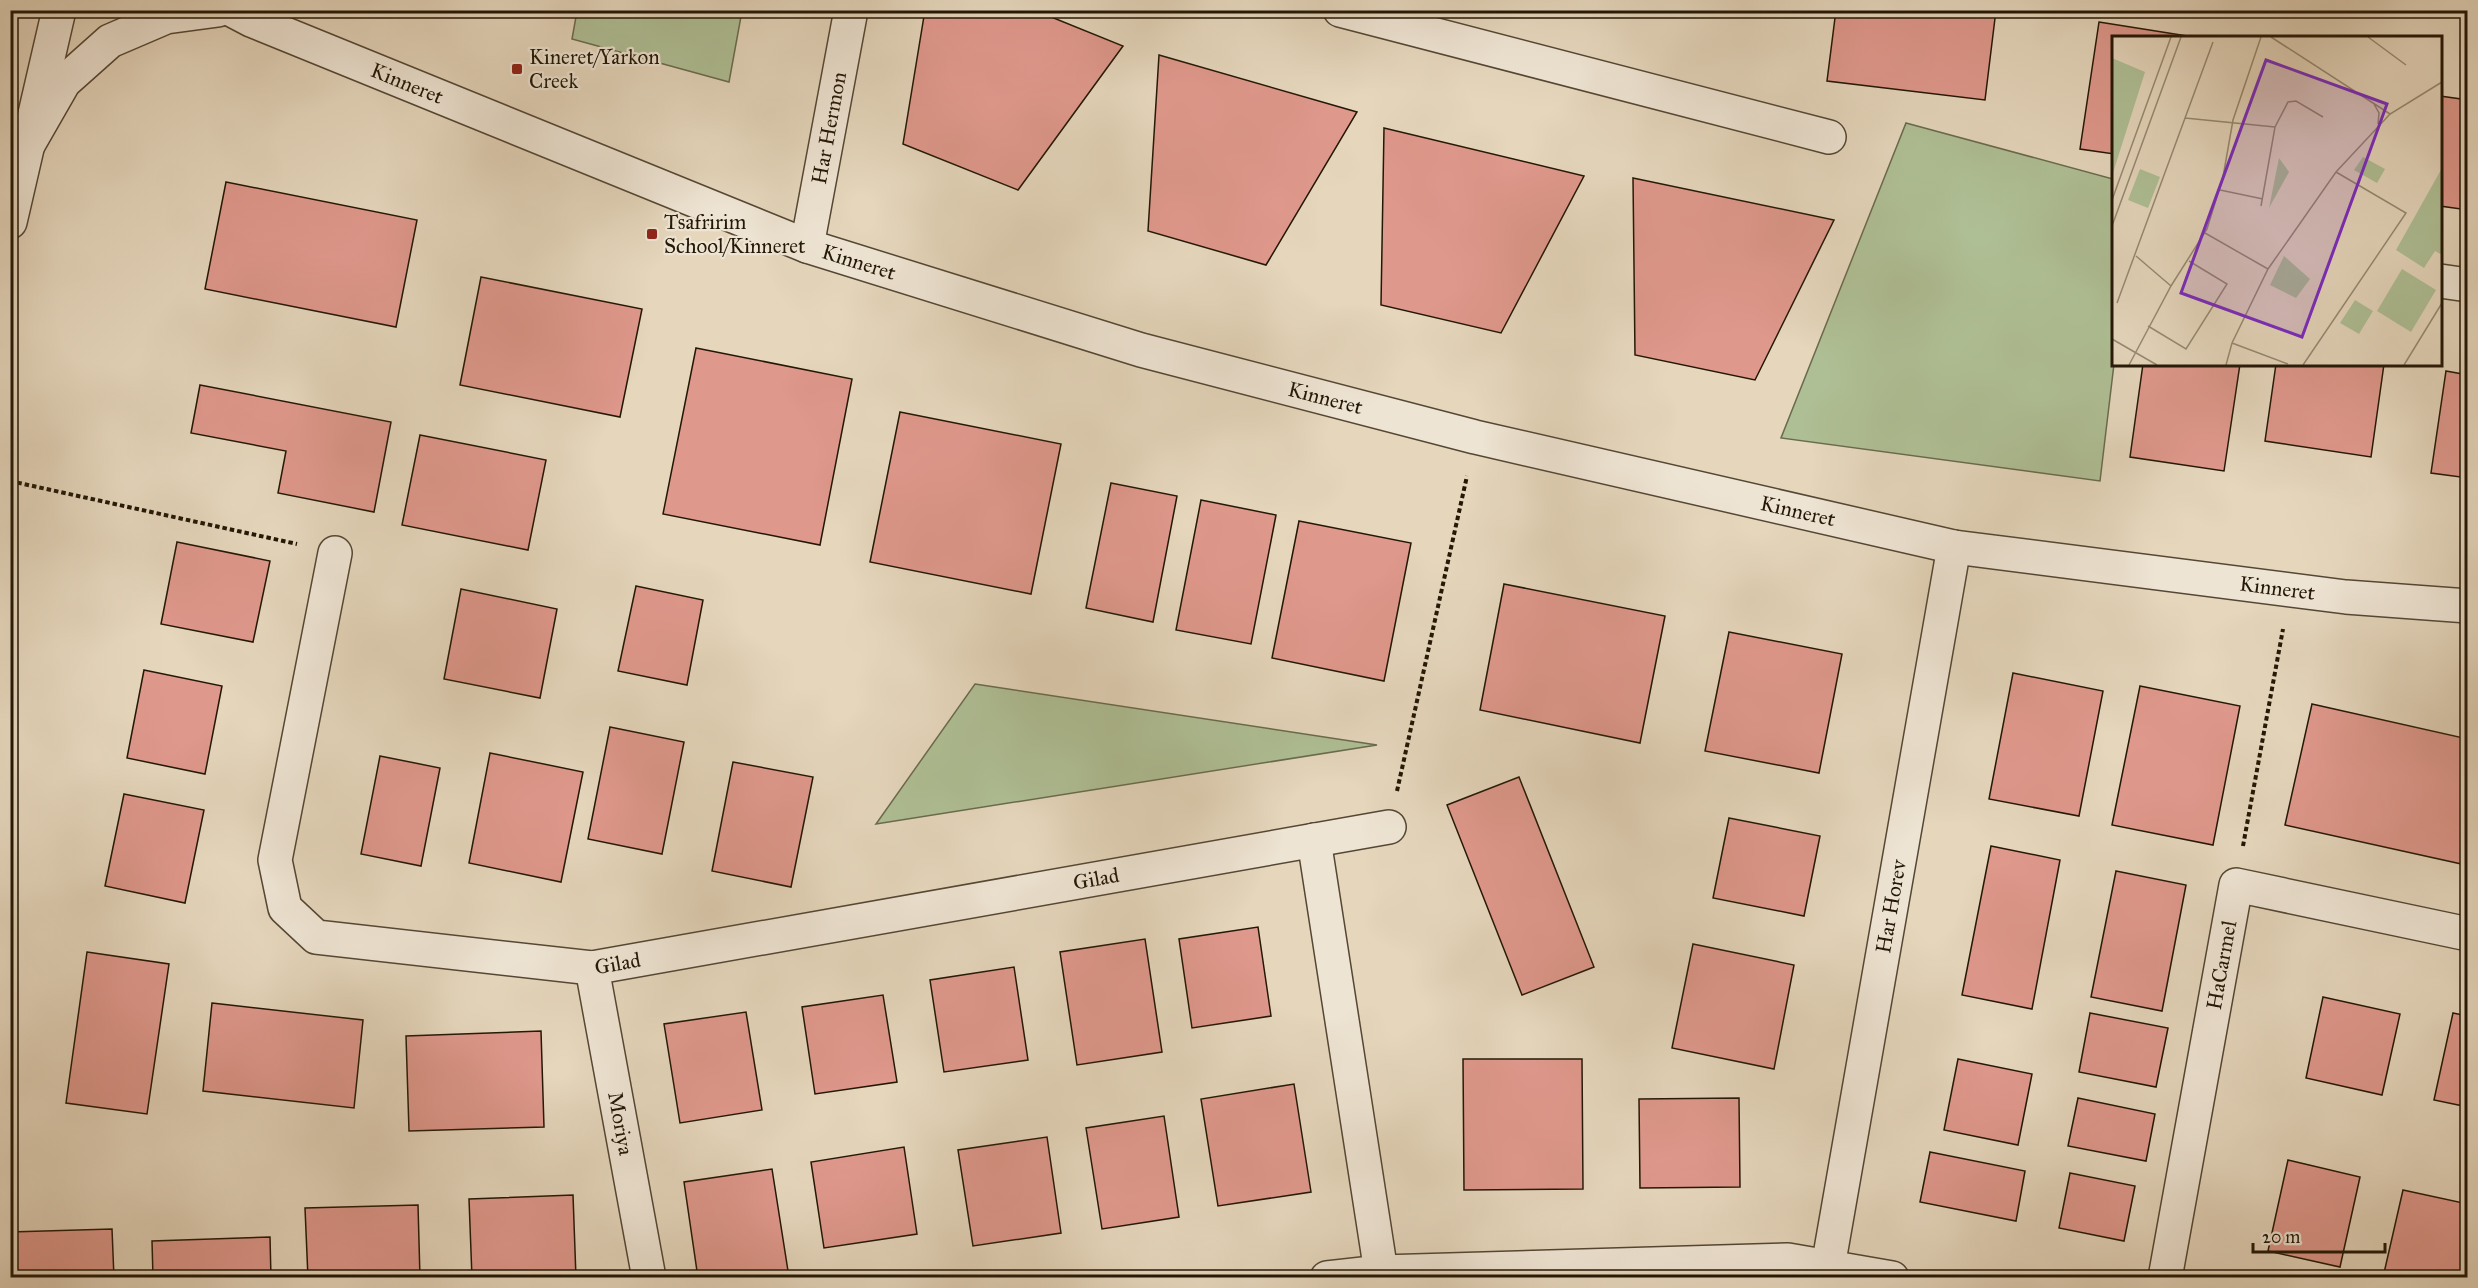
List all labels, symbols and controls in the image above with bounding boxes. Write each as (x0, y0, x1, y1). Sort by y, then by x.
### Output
inset map (2112, 36, 2442, 366)
place label: Kineret/Yarkon Creek (529, 44, 660, 94)
street label: Kinneret (367, 57, 448, 110)
marker: Kineret/Yarkon Creek (510, 62, 524, 76)
street label: Har Hermon (806, 70, 852, 186)
place label: Tsafririm School/Kinneret (664, 209, 806, 259)
marker: Tsafririm School/Kinneret (645, 227, 659, 241)
street label: Kinneret (819, 238, 900, 286)
street label: Kinneret (1285, 376, 1366, 420)
street label: Kinneret (1758, 490, 1839, 532)
street label: Kinneret (2238, 571, 2317, 606)
street label: Har Horev (1870, 857, 1912, 955)
street label: Gilad (1071, 862, 1122, 896)
street label: HaCarmel (2201, 918, 2242, 1012)
street label: Gilad (593, 947, 643, 980)
street label: Moriya (602, 1090, 639, 1157)
scale bar (2253, 1216, 2385, 1254)
text: 20 m (2262, 1226, 2300, 1248)

